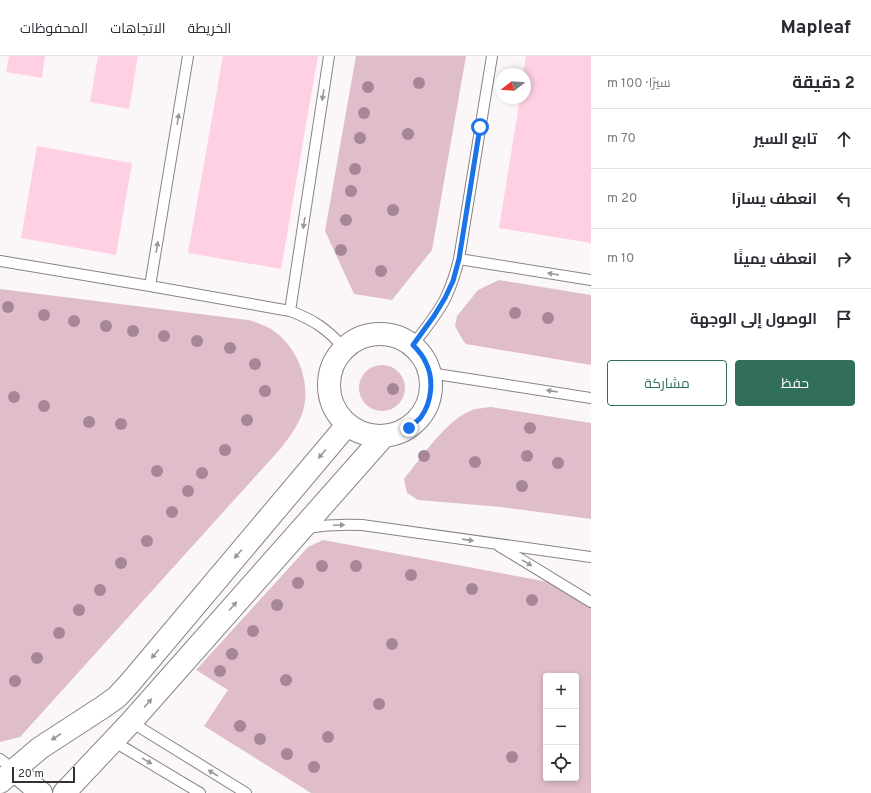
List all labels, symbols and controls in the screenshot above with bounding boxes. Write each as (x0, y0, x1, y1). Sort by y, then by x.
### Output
text: Mapleaf (780, 16, 851, 40)
text: المحفوظات (20, 21, 88, 38)
text: الاتجاهات (110, 21, 166, 38)
text: الخريطة (188, 21, 231, 38)
north arrow (495, 68, 531, 104)
text: 2 دقيقة (792, 73, 855, 95)
text: سيرًا · 100 m (607, 76, 671, 92)
one-way arrow (320, 88, 326, 101)
one-way arrow (175, 113, 181, 125)
route start (471, 118, 489, 136)
icon: ahead (833, 128, 855, 150)
text: 70 m (607, 131, 636, 147)
text: تابع السير (754, 131, 817, 150)
icon: left (833, 188, 855, 210)
text: 20 m (607, 191, 637, 207)
text: انعطف يسارًا (731, 191, 817, 210)
one-way arrow (301, 217, 307, 229)
one-way arrow (154, 241, 160, 253)
icon: right (833, 248, 855, 270)
text: 10 m (607, 251, 634, 267)
text: انعطف يمينًا (733, 251, 817, 270)
one-way arrow (546, 271, 559, 277)
icon: arrive (833, 308, 855, 330)
text: الوصول إلى الوجهة (690, 311, 817, 330)
button: مشاركة (607, 360, 727, 406)
button: حفظ (735, 360, 855, 406)
one-way arrow (546, 388, 559, 394)
route end (400, 419, 418, 437)
one-way arrow (317, 449, 326, 460)
one-way arrow (333, 521, 345, 528)
one-way arrow (462, 537, 474, 543)
one-way arrow (234, 549, 243, 559)
one-way arrow (521, 560, 533, 567)
one-way arrow (229, 600, 238, 611)
one-way arrow (150, 648, 159, 659)
map controls (543, 673, 579, 781)
button: + (543, 673, 579, 709)
one-way arrow (143, 698, 152, 708)
button: − (543, 709, 579, 745)
one-way arrow (51, 733, 61, 741)
button: locate (543, 745, 579, 781)
one-way arrow (141, 757, 153, 764)
scale bar (12, 765, 75, 784)
text: 20 m (18, 767, 44, 781)
one-way arrow (207, 769, 218, 776)

